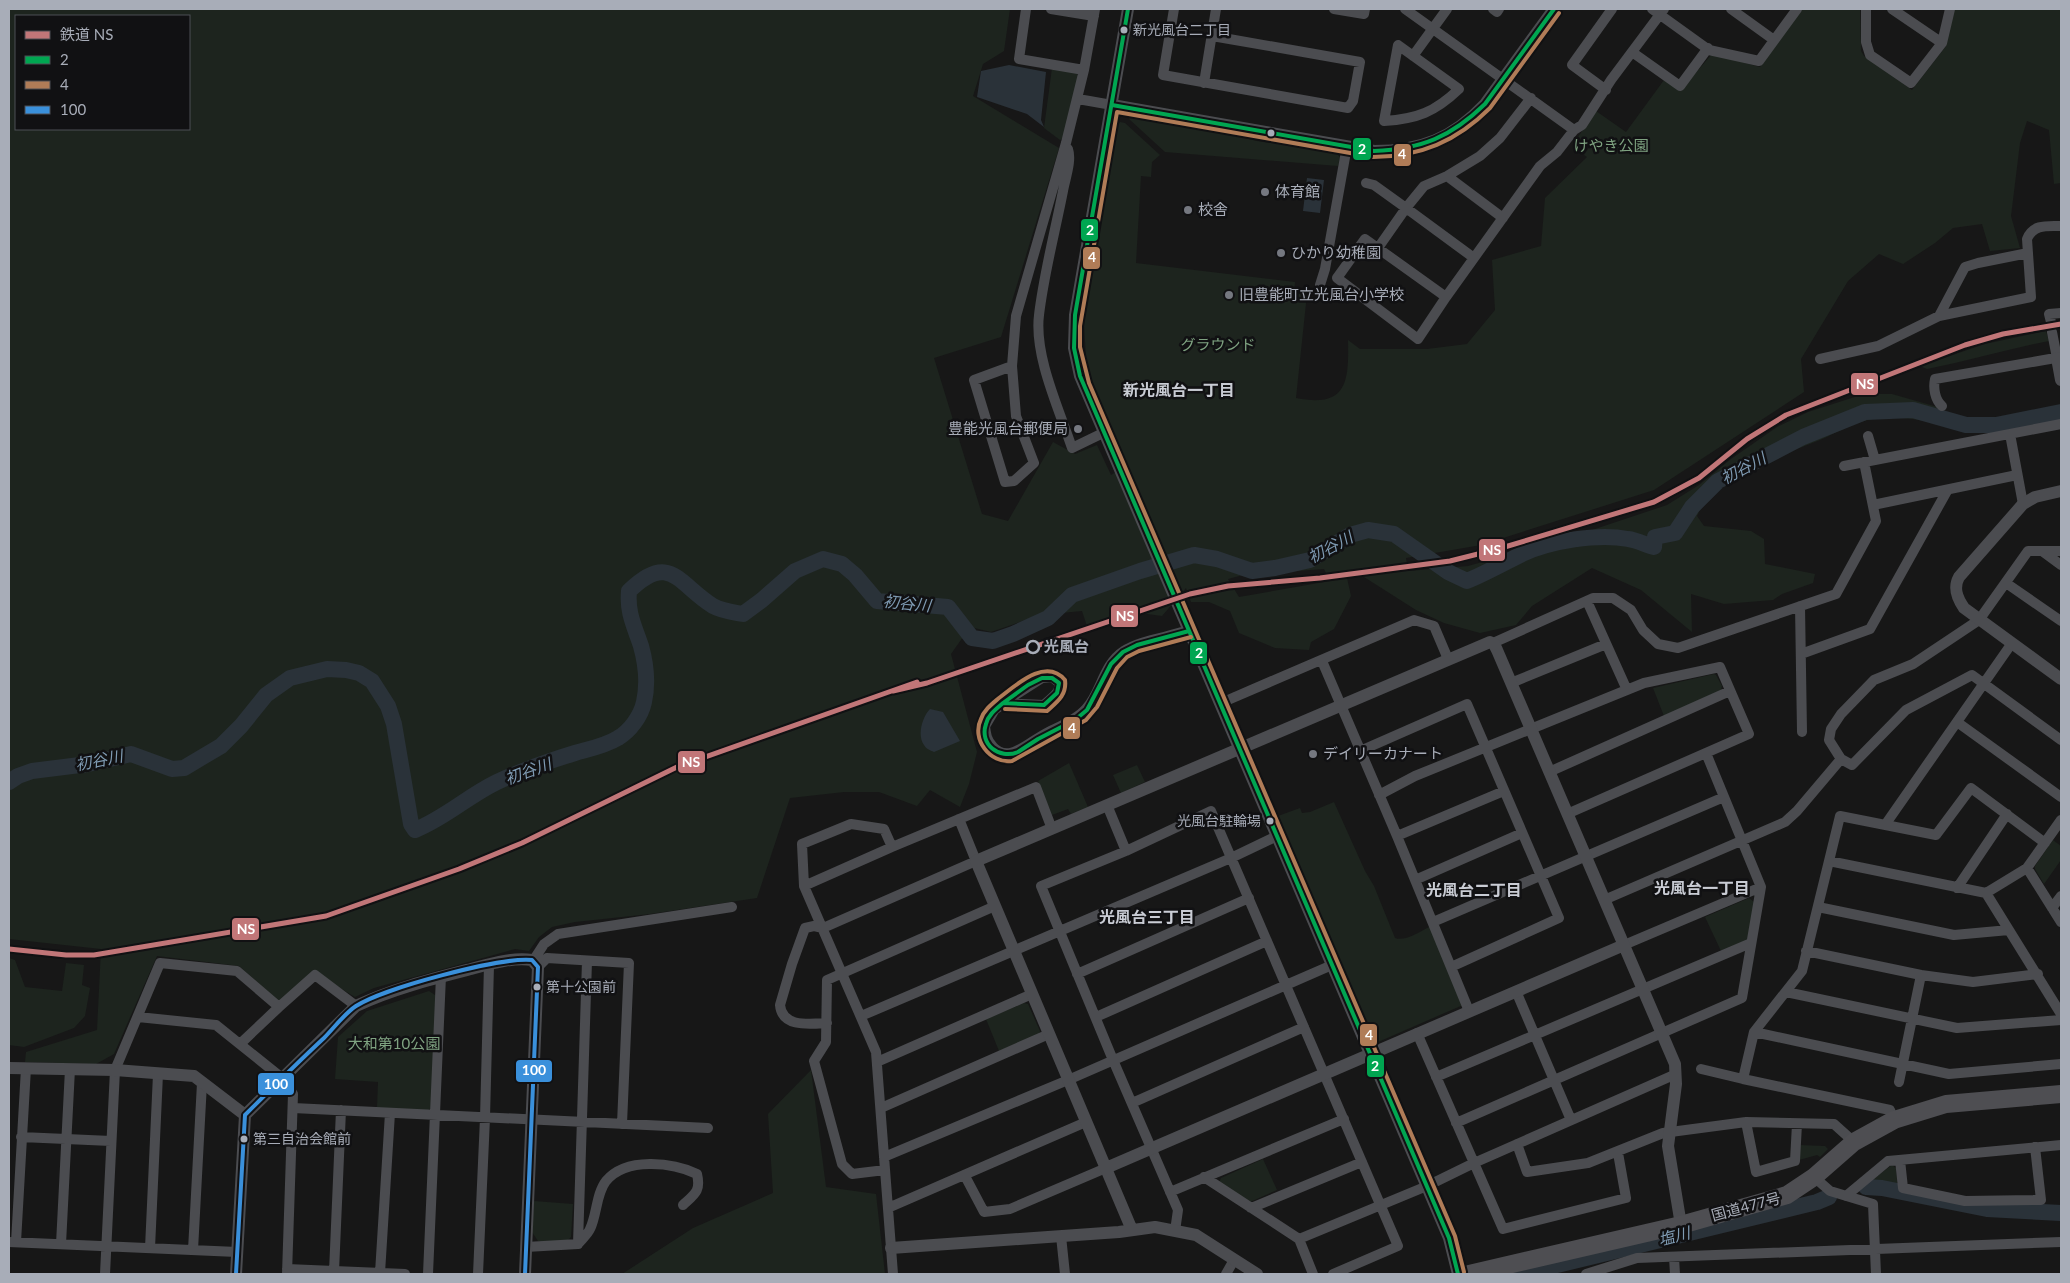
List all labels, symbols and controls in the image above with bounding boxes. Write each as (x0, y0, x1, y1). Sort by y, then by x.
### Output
legend (15, 15, 190, 130)
place label: 新光風台二丁目 (1133, 21, 1231, 38)
text: 鉄道 NS (60, 25, 113, 43)
marker: 新光風台二丁目 (1119, 25, 1129, 35)
text: 2 (60, 50, 69, 68)
text: 4 (60, 75, 69, 93)
text: 100 (60, 100, 86, 118)
unlabelled marker (1266, 128, 1276, 138)
park label: けやき公園 (1573, 136, 1649, 154)
line badge: 2 (1352, 137, 1372, 161)
text: 2 (1358, 140, 1366, 157)
line badge: 4 (1393, 143, 1412, 167)
text: 4 (1398, 145, 1406, 162)
place label: 体育館 (1275, 182, 1320, 200)
marker: 体育館 (1259, 186, 1271, 198)
place label: 校舎 (1198, 200, 1228, 218)
marker: 校舎 (1182, 204, 1194, 216)
line badge: 2 (1080, 218, 1099, 242)
text: 2 (1086, 221, 1094, 238)
place label: ひかり幼稚園 (1291, 243, 1381, 261)
line badge: 4 (1082, 246, 1101, 270)
marker: ひかり幼稚園 (1275, 247, 1287, 259)
text: 4 (1088, 248, 1096, 265)
place label: 旧豊能町立光風台小学校 (1239, 285, 1404, 303)
marker: 旧豊能町立光風台小学校 (1223, 289, 1235, 301)
park label: グラウンド (1180, 335, 1256, 353)
line badge: NS (1850, 372, 1879, 396)
text: NS (1856, 375, 1875, 392)
district label: 新光風台一丁目 (1123, 380, 1235, 399)
place label: 豊能光風台郵便局 (948, 419, 1068, 437)
marker: 豊能光風台郵便局 (1072, 423, 1084, 435)
water label: 初谷川 (1717, 447, 1770, 487)
water label: 初谷川 (1304, 526, 1357, 566)
line badge: NS (1478, 538, 1506, 562)
text: NS (1483, 541, 1502, 558)
water label: 初谷川 (882, 591, 934, 615)
line badge: NS (1110, 604, 1139, 628)
text: NS (1116, 607, 1135, 624)
place label: 光風台 (1044, 637, 1089, 655)
marker: 光風台 (1026, 640, 1040, 654)
line badge: 2 (1189, 641, 1208, 665)
text: 2 (1195, 644, 1203, 661)
line badge: 4 (1062, 716, 1081, 740)
text: 4 (1068, 719, 1076, 736)
place label: デイリーカナート (1323, 744, 1443, 762)
water label: 初谷川 (74, 745, 126, 773)
marker: デイリーカナート (1307, 748, 1319, 760)
line badge: NS (677, 750, 706, 774)
water label: 初谷川 (502, 753, 556, 788)
text: NS (682, 753, 701, 770)
place label: 光風台駐輪場 (1177, 812, 1261, 829)
marker: 光風台駐輪場 (1265, 816, 1275, 826)
district label: 光風台一丁目 (1654, 878, 1750, 897)
district label: 光風台二丁目 (1426, 880, 1522, 899)
district label: 光風台三丁目 (1099, 907, 1195, 926)
line badge: NS (231, 917, 260, 941)
text: NS (237, 920, 256, 937)
place label: 第十公園前 (546, 978, 616, 995)
marker: 第十公園前 (532, 982, 542, 992)
line badge: 4 (1359, 1023, 1378, 1047)
text: 4 (1365, 1026, 1373, 1043)
park label: 大和第10公園 (348, 1034, 440, 1052)
line badge: 2 (1366, 1054, 1385, 1078)
text: 2 (1371, 1057, 1379, 1074)
line badge: 100 (515, 1059, 553, 1083)
text: 100 (522, 1061, 546, 1078)
line badge: 100 (257, 1072, 295, 1096)
text: 100 (264, 1075, 288, 1092)
place label: 第三自治会館前 (253, 1130, 351, 1147)
marker: 第三自治会館前 (239, 1134, 249, 1144)
street label: 国道477号 (1709, 1188, 1782, 1224)
water label: 塩川 (1656, 1222, 1694, 1249)

